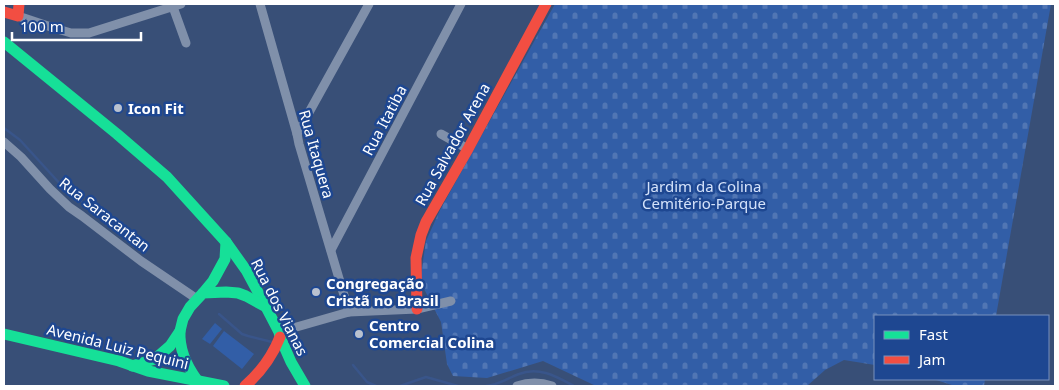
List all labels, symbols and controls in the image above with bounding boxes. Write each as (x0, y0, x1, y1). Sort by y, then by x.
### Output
scale bar (12, 10, 141, 42)
text: 100 m (20, 16, 64, 36)
street label: Rua Salvador Arena (410, 79, 494, 209)
street label: Rua Itatiba (357, 81, 411, 159)
place label: Icon Fit (128, 98, 184, 118)
marker: Icon Fit (112, 102, 124, 114)
street label: Rua Itaquera (295, 107, 339, 201)
street label: Rua Saracantan (56, 172, 154, 256)
park label: Jardim da Colina Cemitério-Parque (642, 176, 766, 213)
street label: Rua dos Vianas (247, 255, 313, 359)
place label: Congregação Cristã no Brasil (326, 273, 439, 310)
marker: Congregação Cristã no Brasil (310, 286, 322, 298)
place label: Centro Comercial Colina (369, 315, 494, 352)
legend (874, 315, 1049, 380)
street label: Avenida Luiz Pequini (45, 319, 191, 373)
text: Fast (919, 324, 948, 344)
marker: Centro Comercial Colina (353, 328, 365, 340)
text: Jam (917, 349, 946, 369)

